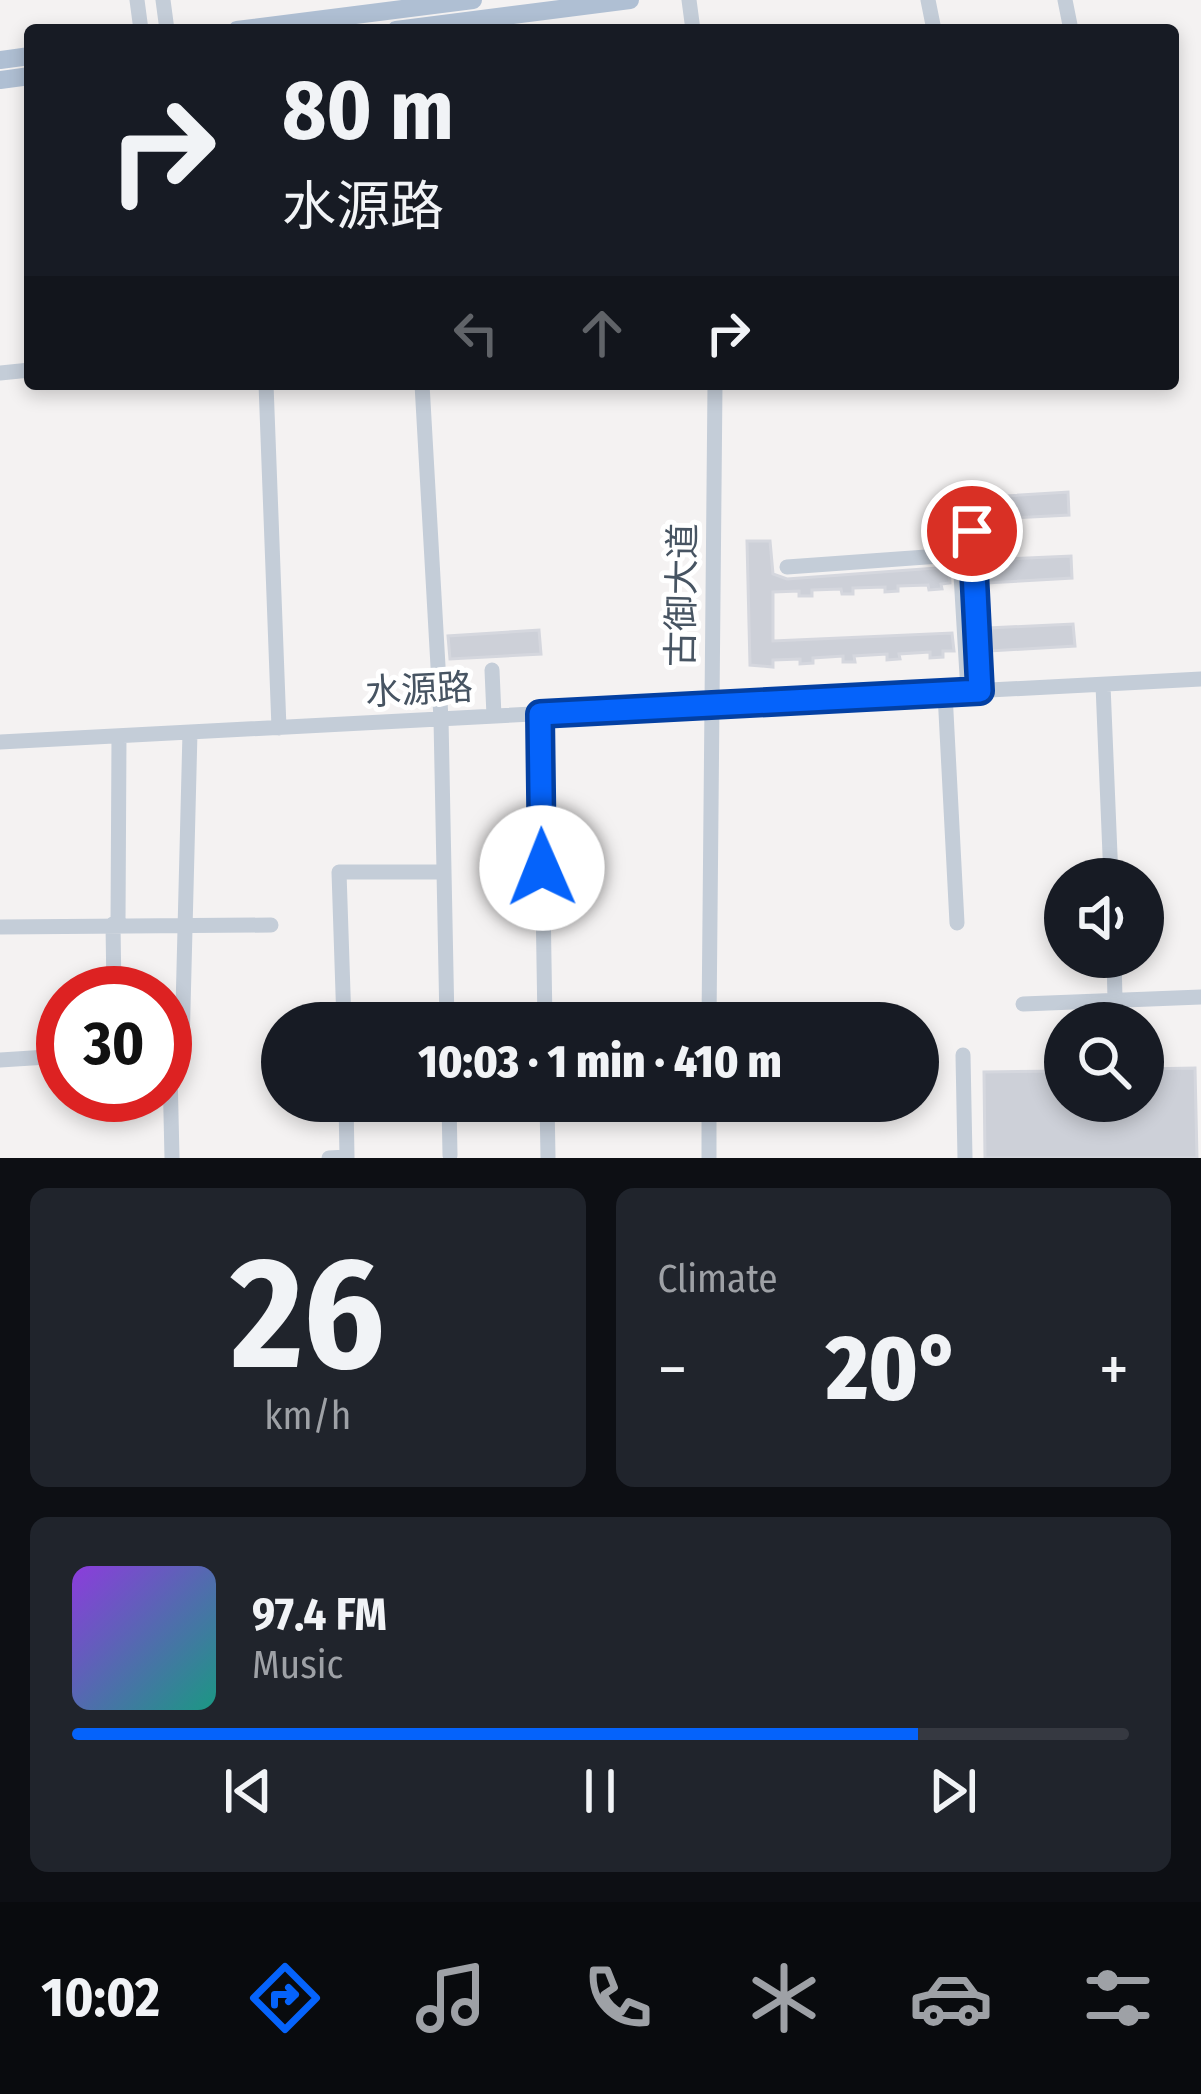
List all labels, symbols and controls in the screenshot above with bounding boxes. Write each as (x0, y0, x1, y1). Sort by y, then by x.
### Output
text: 80 m (282, 60, 454, 161)
icon: right (84, 72, 240, 228)
text: 水源路 (282, 175, 444, 239)
icon: left (443, 300, 509, 366)
icon: ahead (569, 300, 635, 366)
icon: right (695, 300, 761, 366)
pin (921, 480, 1023, 582)
icon: arrive (939, 498, 1005, 564)
street label: 古御大道 (659, 523, 705, 667)
street label: 水源路 (364, 665, 474, 715)
position arrow (479, 805, 605, 931)
map controls (1044, 858, 1164, 1122)
button: sound (1044, 858, 1164, 978)
speed limit sign: 30 (36, 966, 192, 1122)
button: search (1044, 1002, 1164, 1122)
text: 10:03 · 1 min · 410 m (418, 1035, 782, 1089)
text: 26 (231, 1221, 385, 1408)
text: Climate (658, 1256, 778, 1302)
text: 20° (826, 1315, 960, 1423)
text: − (658, 1330, 687, 1409)
text: + (1099, 1330, 1129, 1409)
text: km/h (264, 1393, 351, 1439)
text: 97.4 FM (252, 1588, 387, 1642)
text: Music (252, 1642, 343, 1688)
icon: previous (215, 1758, 281, 1824)
icon: pause (567, 1758, 633, 1824)
icon: next (920, 1758, 986, 1824)
icon: directions (243, 1956, 327, 2040)
icon: music (409, 1956, 493, 2040)
icon: phone (576, 1956, 660, 2040)
icon: climate (742, 1956, 826, 2040)
icon: car (909, 1956, 993, 2040)
icon: filters (1076, 1956, 1160, 2040)
text: 10:02 (41, 1966, 160, 2030)

